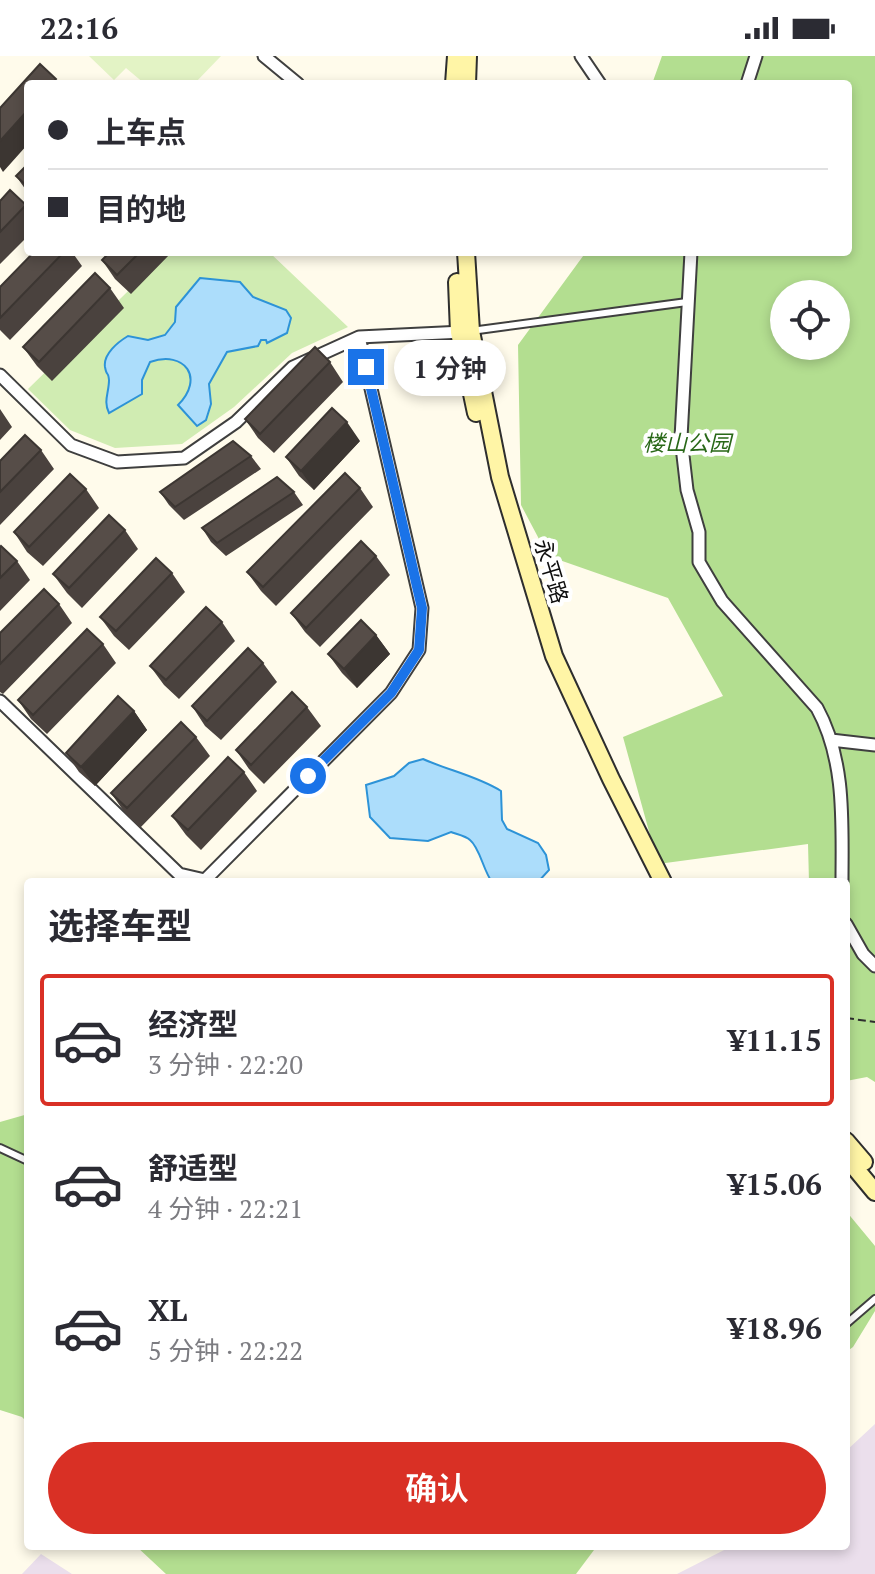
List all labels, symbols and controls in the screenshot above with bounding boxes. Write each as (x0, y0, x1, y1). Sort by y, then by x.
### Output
text: 22:16 (40, 8, 118, 48)
text: 上车点 (96, 112, 186, 152)
text: 目的地 (96, 189, 186, 229)
map controls (770, 280, 850, 360)
button: locate (770, 280, 850, 360)
callout: 1 分钟 (394, 339, 506, 395)
route end (348, 349, 384, 385)
text: 1 分钟 (413, 351, 487, 385)
park label: 楼山公园 (643, 428, 734, 457)
street label: 永平路 (528, 535, 576, 607)
route start (290, 758, 326, 794)
text: 选择车型 (48, 902, 192, 949)
icon: car (52, 1004, 124, 1076)
text: 经济型 (148, 1004, 238, 1044)
text: ¥11.15 (728, 1020, 822, 1060)
text: 3 分钟 · 22:20 (148, 1047, 303, 1081)
icon: car (52, 1148, 124, 1220)
text: 舒适型 (148, 1148, 238, 1188)
text: ¥15.06 (728, 1164, 822, 1204)
text: 4 分钟 · 22:21 (148, 1191, 303, 1225)
text: XL (148, 1290, 187, 1330)
icon: car (52, 1292, 124, 1364)
text: ¥18.96 (728, 1308, 822, 1348)
text: 5 分钟 · 22:22 (148, 1333, 303, 1367)
button: 确认 (48, 1442, 826, 1534)

